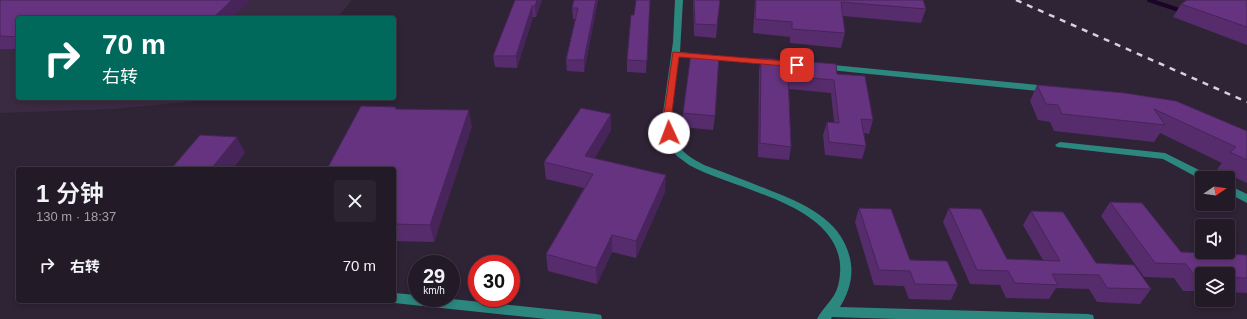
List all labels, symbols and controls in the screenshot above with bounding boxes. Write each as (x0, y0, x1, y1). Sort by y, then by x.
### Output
text: 70 m (102, 29, 166, 60)
icon: right (36, 32, 88, 84)
pin (780, 48, 814, 82)
icon: arrive (786, 54, 808, 76)
text: 右转 (102, 67, 138, 87)
position arrow (648, 112, 690, 154)
north arrow (1195, 171, 1235, 211)
map controls (1195, 171, 1235, 307)
text: 1 分钟 (36, 180, 104, 207)
button: close (334, 180, 376, 222)
text: 130 m · 18:37 (36, 209, 116, 224)
button: sound (1195, 219, 1235, 259)
icon: right (36, 254, 58, 276)
speed limit sign: 30 (468, 255, 520, 307)
text: 70 m (343, 257, 376, 274)
text: 右转 (70, 258, 100, 275)
text: 29 (423, 265, 445, 287)
button: layers (1195, 267, 1235, 307)
text: km/h (423, 285, 445, 296)

